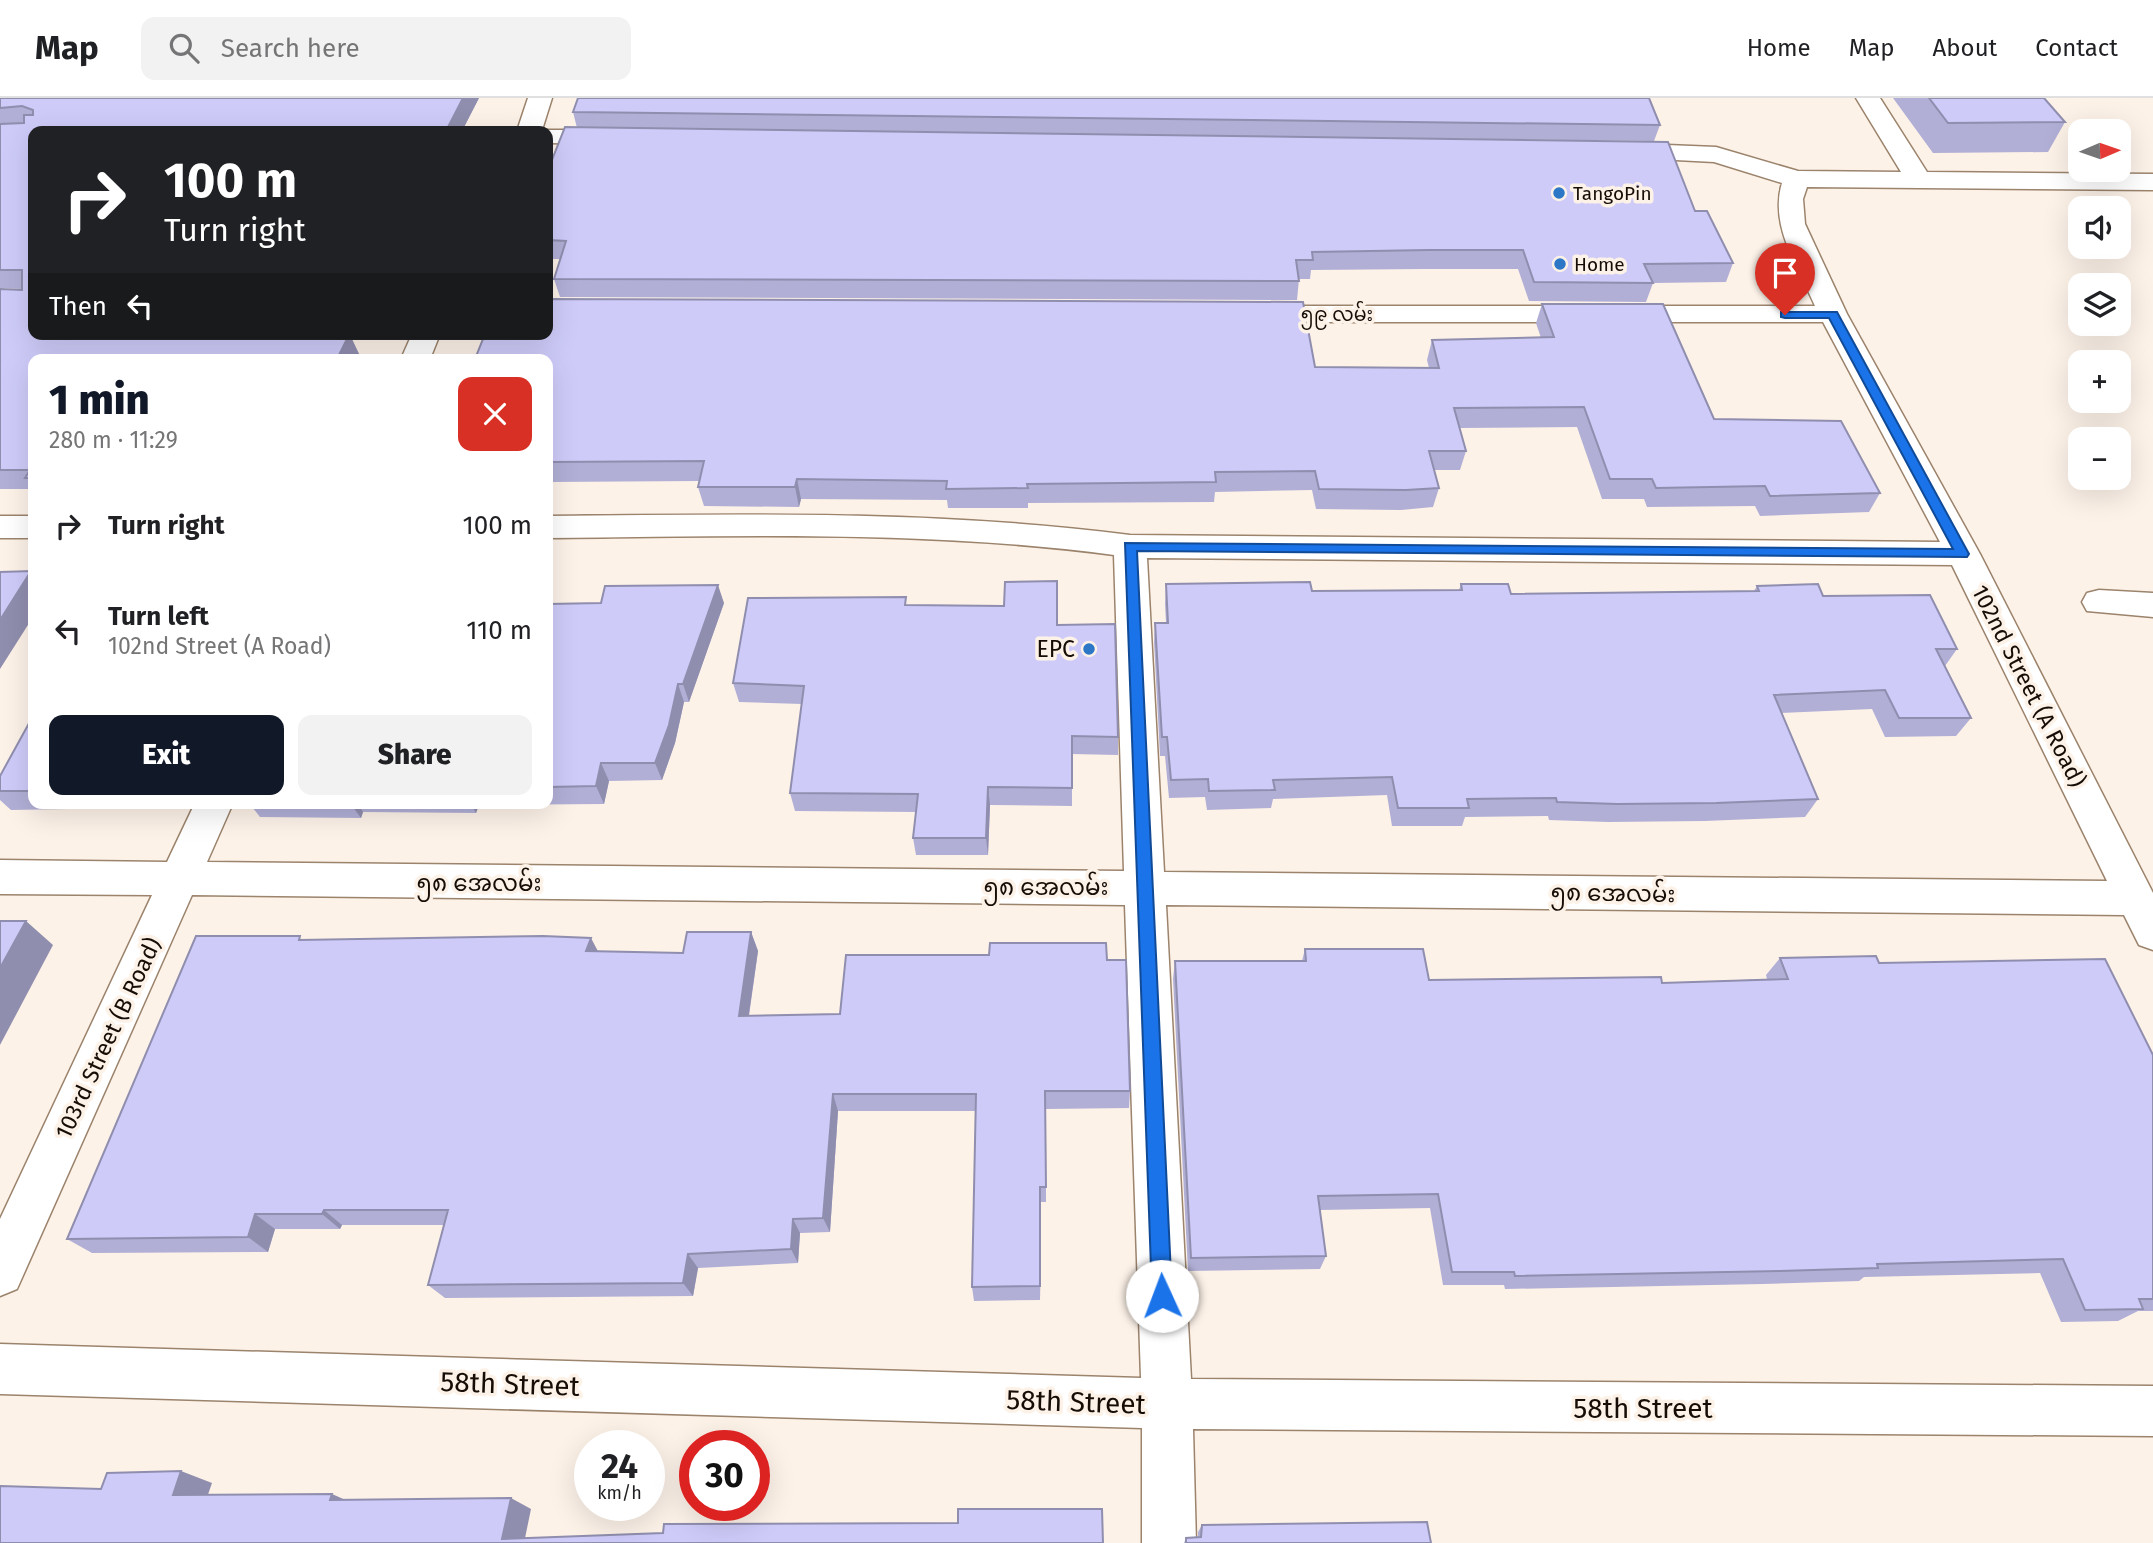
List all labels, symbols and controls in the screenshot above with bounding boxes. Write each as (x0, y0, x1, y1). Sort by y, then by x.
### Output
search box (141, 17, 631, 80)
text: Map (35, 28, 99, 68)
icon: search (165, 29, 203, 67)
text: Search here (221, 33, 360, 64)
text: Home (1747, 34, 1811, 62)
text: Map (1849, 34, 1895, 62)
text: About (1933, 34, 1997, 62)
text: Contact (2035, 34, 2118, 62)
north arrow (2068, 119, 2132, 182)
map controls (2068, 119, 2131, 490)
text: 100 m (164, 151, 297, 210)
icon: right (49, 154, 140, 245)
place label: TangoPin (1573, 182, 1652, 205)
marker: TangoPin (1551, 185, 1567, 201)
button: sound (2068, 196, 2131, 259)
text: Turn right (164, 211, 306, 249)
pin (1755, 243, 1815, 315)
place label: Home (1574, 253, 1625, 276)
icon: arrive (1766, 254, 1804, 292)
marker: Home (1552, 256, 1568, 272)
button: layers (2068, 273, 2131, 336)
icon: left (121, 287, 159, 325)
text: Then (49, 291, 107, 322)
street label: ၅၉ လမ်း (1301, 300, 1373, 330)
button: + (2068, 350, 2131, 413)
text: 1 min (49, 375, 150, 425)
button: close (458, 377, 532, 451)
text: 280 m · 11:29 (49, 426, 178, 454)
button: − (2068, 427, 2131, 490)
icon: right (49, 507, 87, 545)
text: Turn right (108, 510, 225, 541)
text: 100 m (463, 510, 532, 541)
street label: 102nd Street (A Road) (1966, 580, 2092, 792)
text: Turn left (108, 601, 209, 632)
icon: left (49, 612, 87, 650)
text: 110 m (466, 615, 532, 646)
text: 102nd Street (A Road) (108, 632, 331, 660)
place label: EPC (1036, 635, 1075, 663)
marker: EPC (1081, 641, 1097, 657)
button: Exit (49, 715, 284, 795)
button: Share (298, 715, 532, 795)
street label: ၅၈ အေလမ်း (417, 867, 541, 902)
street label: ၅၈ အေလမ်း (984, 871, 1108, 906)
street label: ၅၈ အေလမ်း (1550, 876, 1676, 913)
street label: 103rd Street (B Road) (49, 933, 167, 1143)
position arrow (1125, 1259, 1199, 1333)
street label: 58th Street (440, 1365, 581, 1403)
street label: 58th Street (1006, 1383, 1147, 1421)
street label: 58th Street (1573, 1392, 1714, 1425)
speed limit sign: 30 (679, 1430, 770, 1521)
text: 24 (601, 1445, 638, 1487)
text: km/h (597, 1482, 642, 1504)

